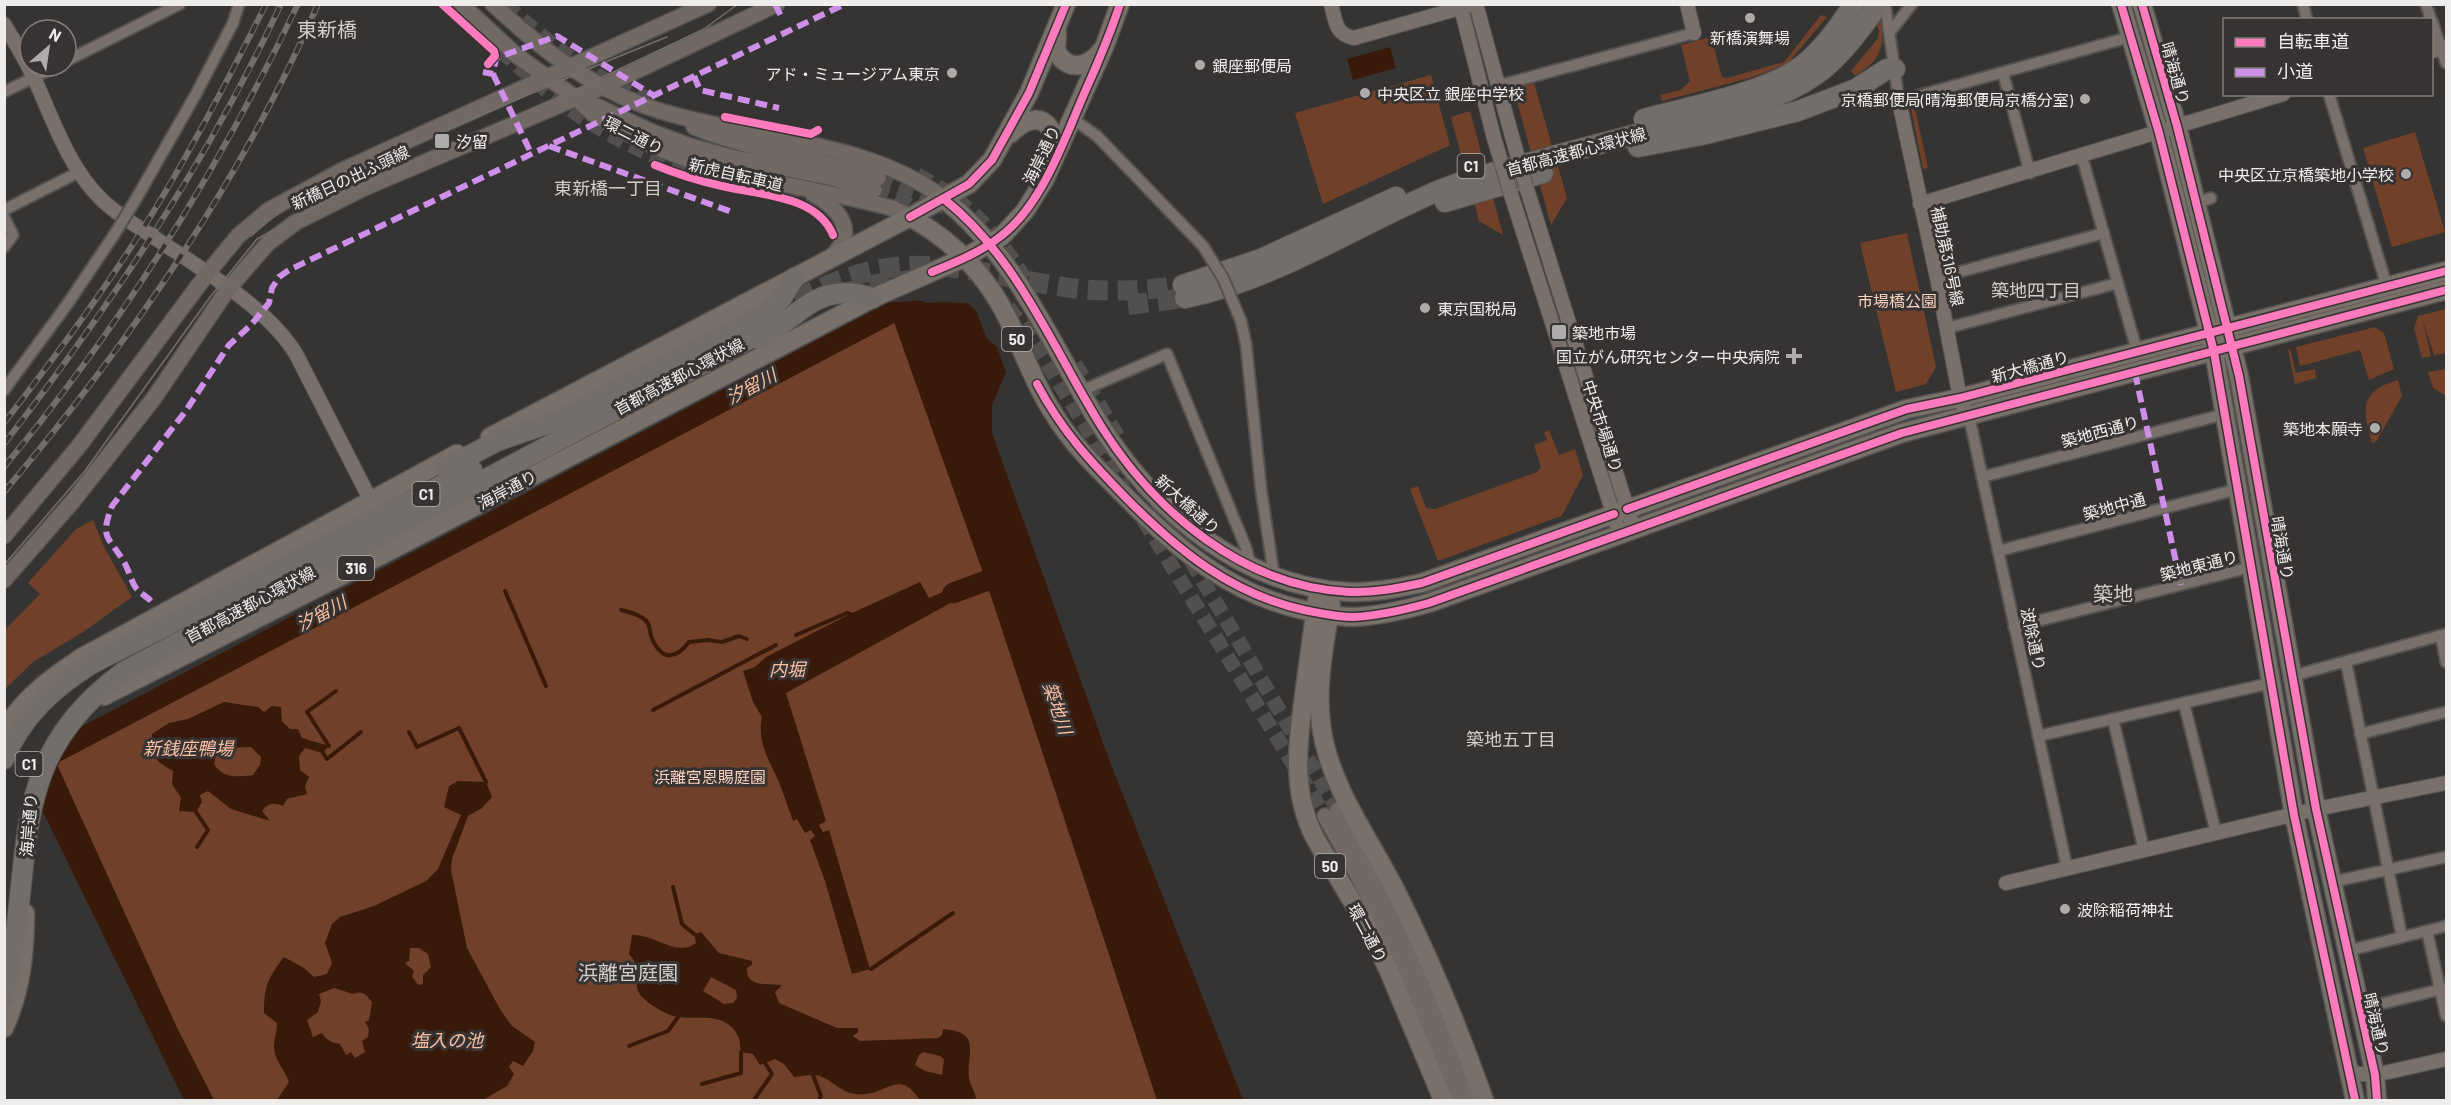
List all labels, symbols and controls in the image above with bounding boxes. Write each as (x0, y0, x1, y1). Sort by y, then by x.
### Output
marker: 新橋演舞場 (1743, 11, 1757, 25)
district label: 東新橋 (297, 17, 357, 41)
north arrow (18, 18, 78, 78)
legend (2223, 18, 2433, 96)
text: N (46, 24, 65, 45)
place label: 新橋演舞場 (1710, 28, 1790, 47)
text: 自転車道 (2277, 30, 2349, 52)
street label: 晴海通り (2158, 40, 2194, 106)
place label: 銀座郵便局 (1212, 56, 1292, 75)
marker: 銀座郵便局 (1193, 58, 1207, 72)
text: 小道 (2277, 60, 2313, 82)
place label: アド・ミュージアム東京 (765, 64, 940, 83)
marker: アド・ミュージアム東京 (945, 66, 959, 80)
place label: 中央区立 銀座中学校 (1377, 84, 1524, 103)
marker: 中央区立 銀座中学校 (1358, 86, 1372, 100)
place label: 京橋郵便局(晴海郵便局京橋分室) (1841, 90, 2074, 109)
marker: 京橋郵便局(晴海郵便局京橋分室) (2078, 92, 2092, 106)
street label: 環二通り (601, 112, 667, 158)
street label: 海岸通り (1018, 122, 1064, 188)
street label: 首都高速都心環状線 (1504, 123, 1648, 179)
marker: 汐留 (433, 132, 451, 150)
place label: 汐留 (456, 132, 488, 151)
street label: 新橋日の出ふ頭線 (288, 141, 412, 213)
street label: 新虎自転車道 (687, 154, 785, 194)
road number: C1 (1458, 154, 1484, 178)
place label: 中央区立京橋築地小学校 (2218, 165, 2394, 184)
marker: 中央区立京橋築地小学校 (2399, 167, 2413, 181)
district label: 東新橋一丁目 (554, 177, 662, 199)
street label: 補助第316号線 (1928, 204, 1968, 308)
district label: 築地四丁目 (1991, 279, 2081, 301)
park label: 市場橋公園 (1857, 291, 1937, 310)
place label: 東京国税局 (1437, 299, 1517, 318)
marker: 東京国税局 (1418, 301, 1432, 315)
marker: 築地市場 (1550, 323, 1568, 341)
place label: 築地市場 (1572, 323, 1636, 342)
road number: 50 (1002, 327, 1032, 351)
street label: 首都高速都心環状線 (611, 334, 747, 418)
street label: 新大橋通り (1989, 346, 2071, 386)
place label: 国立がん研究センター中央病院 (1556, 347, 1780, 366)
marker: 国立がん研究センター中央病院 (1785, 347, 1803, 365)
water label: 汐留川 (722, 363, 782, 408)
street label: 中央市場通り (1579, 377, 1627, 475)
street label: 築地西通り (2059, 411, 2141, 451)
place label: 築地本願寺 (2283, 419, 2363, 438)
marker: 築地本願寺 (2368, 421, 2382, 435)
street label: 海岸通り (474, 466, 540, 512)
street label: 新大橋通り (1152, 470, 1224, 538)
road number: C1 (412, 482, 440, 506)
street label: 築地中通 (2081, 489, 2147, 523)
street label: 晴海通り (2268, 515, 2298, 581)
street label: 築地東通り (2158, 546, 2240, 584)
road number: 316 (338, 556, 374, 580)
street label: 首都高速都心環状線 (182, 562, 318, 646)
district label: 築地 (2093, 581, 2133, 605)
water label: 汐留川 (292, 590, 352, 635)
street label: 波除通り (2018, 606, 2050, 672)
water label: 内堀 (769, 658, 808, 680)
water label: 築地川 (1039, 679, 1078, 739)
district label: 築地五丁目 (1466, 728, 1556, 750)
water label: 新銭座鴨場 (143, 737, 235, 759)
road number: C1 (15, 752, 42, 776)
park label: 浜離宮恩賜庭園 (654, 767, 766, 786)
street label: 海岸通り (16, 792, 40, 858)
road number: 50 (1315, 854, 1345, 878)
street label: 環二通り (1345, 900, 1391, 966)
place label: 波除稲荷神社 (2077, 900, 2173, 919)
marker: 波除稲荷神社 (2058, 902, 2072, 916)
district label: 浜離宮庭園 (578, 960, 678, 984)
street label: 晴海通り (2361, 991, 2393, 1057)
water label: 塩入の池 (411, 1029, 485, 1051)

